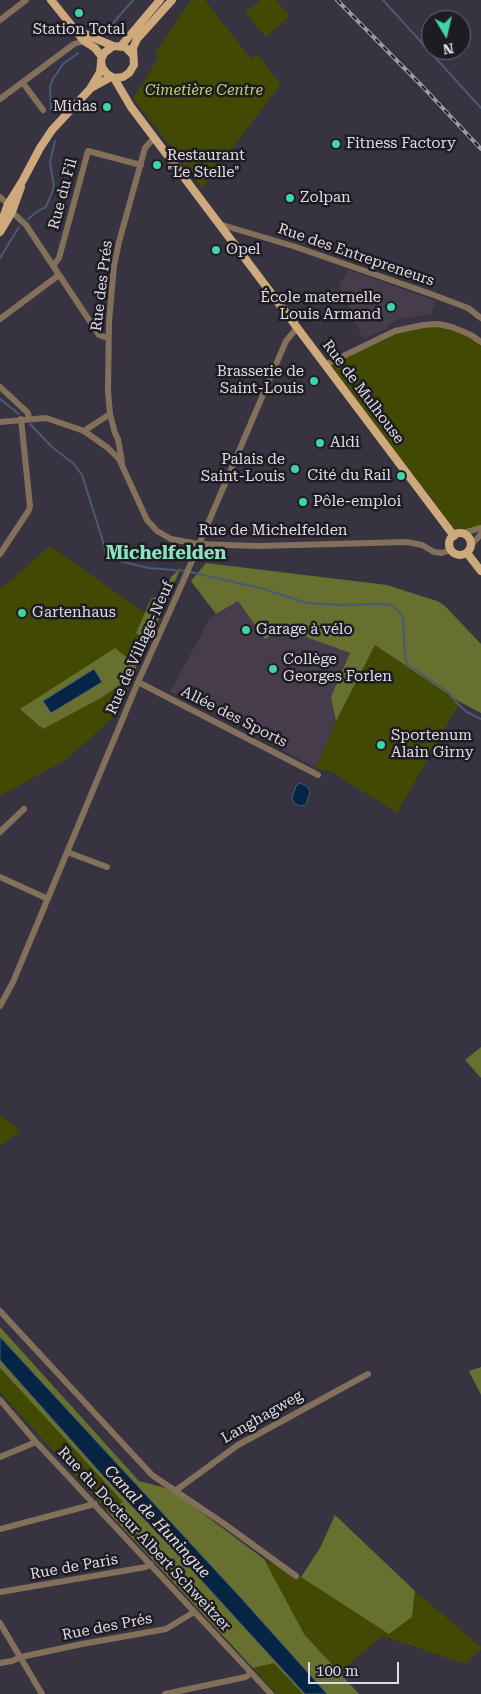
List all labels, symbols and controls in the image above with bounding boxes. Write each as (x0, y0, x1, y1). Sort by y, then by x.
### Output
marker: Station Total (73, 7, 85, 19)
north arrow (421, 10, 471, 60)
place label: Station Total (33, 21, 125, 39)
text: N (442, 40, 455, 58)
park label: Cimetière Centre (145, 82, 263, 100)
place label: Midas (53, 98, 97, 116)
marker: Midas (101, 101, 113, 113)
place label: Fitness Factory (346, 135, 456, 153)
marker: Fitness Factory (330, 138, 342, 150)
place label: Restaurant "Le Stelle" (167, 147, 245, 182)
street label: Rue du Fil (45, 157, 81, 231)
marker: Restaurant "Le Stelle" (151, 159, 163, 171)
place label: Zolpan (300, 189, 351, 207)
marker: Zolpan (284, 192, 296, 204)
street label: Rue des Entrepreneurs (276, 220, 436, 290)
street label: Rue des Prés (88, 240, 116, 332)
place label: Opel (226, 241, 260, 259)
marker: Opel (210, 244, 222, 256)
place label: École maternelle Louis Armand (260, 289, 381, 324)
marker: École maternelle Louis Armand (385, 301, 397, 313)
street label: Rue de Mulhouse (318, 337, 408, 447)
place label: Brasserie de Saint-Louis (217, 363, 304, 398)
marker: Brasserie de Saint-Louis (308, 375, 320, 387)
place label: Aldi (330, 434, 360, 452)
marker: Aldi (314, 437, 326, 449)
place label: Palais de Saint-Louis (201, 451, 285, 486)
marker: Palais de Saint-Louis (289, 463, 301, 475)
place label: Cité du Rail (307, 467, 391, 485)
marker: Cité du Rail (395, 470, 407, 482)
place label: Pôle-emploi (313, 493, 401, 511)
marker: Pôle-emploi (297, 496, 309, 508)
street label: Rue de Michelfelden (198, 522, 348, 540)
district label: Michelfelden (106, 543, 226, 565)
street label: Rue de Village-Neuf (102, 579, 178, 717)
place label: Gartenhaus (32, 604, 116, 622)
marker: Gartenhaus (16, 607, 28, 619)
place label: Garage à vélo (256, 621, 353, 639)
marker: Garage à vélo (240, 624, 252, 636)
place label: Collège Georges Forlen (283, 651, 392, 686)
marker: Collège Georges Forlen (267, 663, 279, 675)
street label: Allée des Sports (178, 683, 290, 751)
place label: Sportenum Alain Girny (391, 727, 474, 762)
marker: Sportenum Alain Girny (375, 739, 387, 751)
street label: Langhagweg (218, 1386, 306, 1448)
street label: Rue du Docteur Albert Schweitzer (54, 1443, 234, 1635)
water label: Canal de Huningue (100, 1462, 214, 1582)
street label: Rue de Paris (29, 1550, 119, 1584)
street label: Rue des Prés (60, 1609, 154, 1645)
scale bar (311, 1652, 402, 1684)
text: 100 m (316, 1662, 359, 1680)

